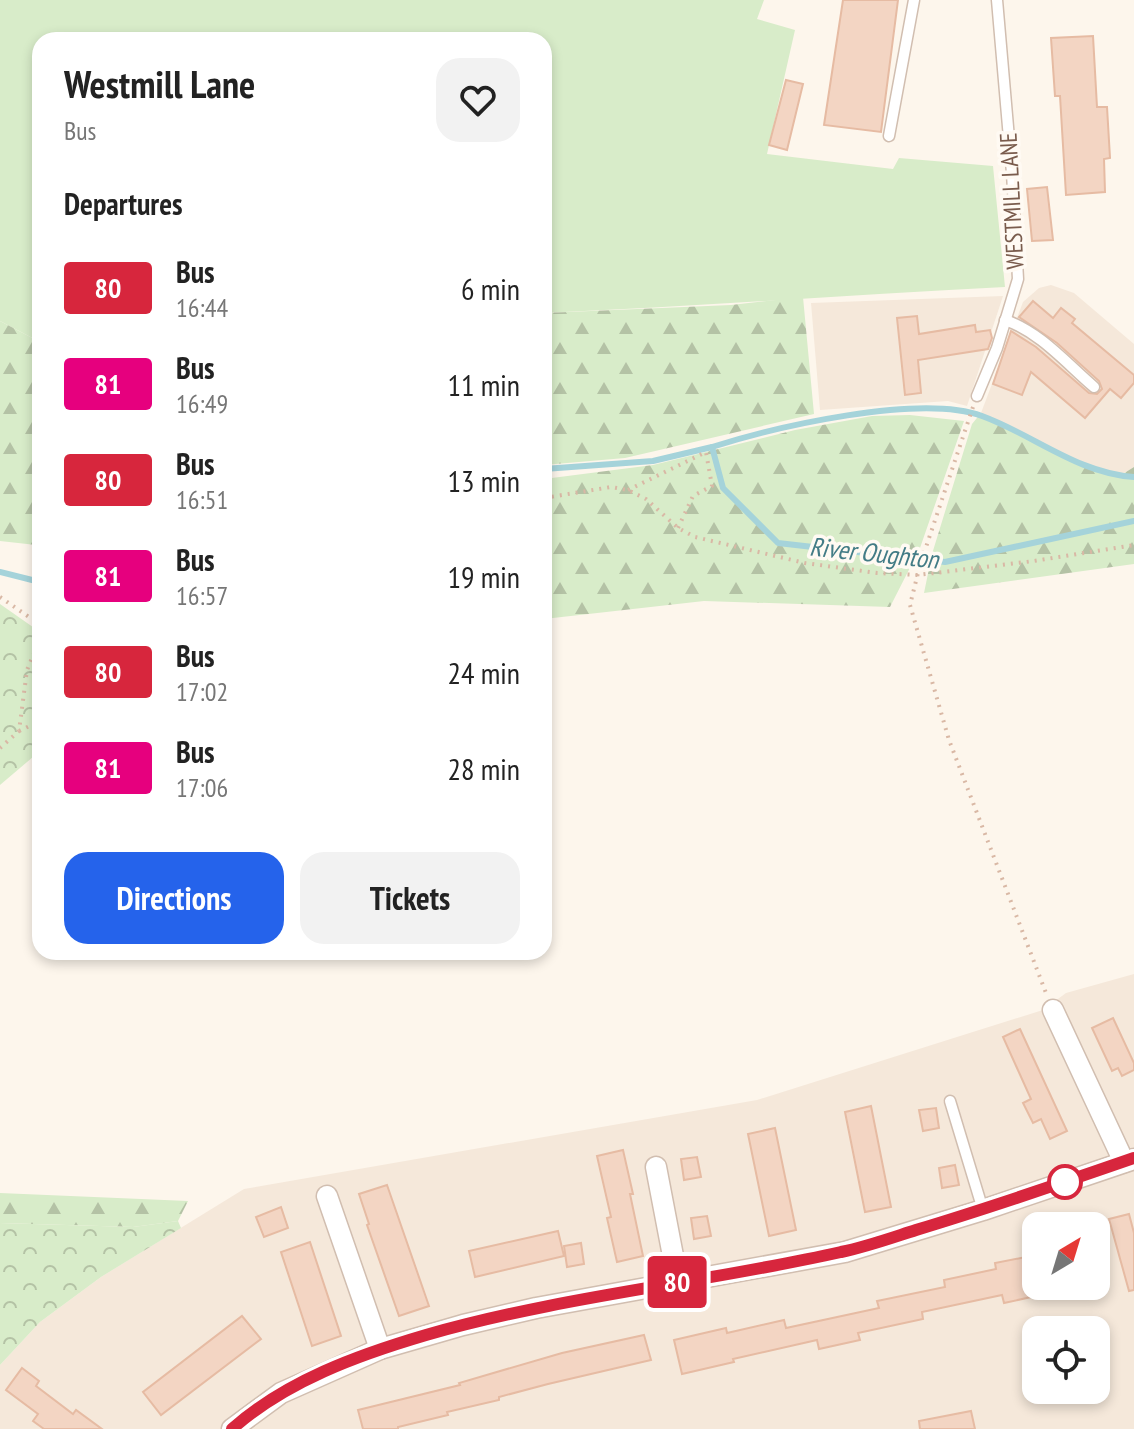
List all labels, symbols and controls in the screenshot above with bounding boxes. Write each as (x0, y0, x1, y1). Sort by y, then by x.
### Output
button: heart (436, 58, 520, 142)
text: Westmill Lane (64, 59, 255, 108)
text: Bus (64, 114, 96, 147)
street label: WESTMILL LANE (992, 132, 1031, 270)
text: Departures (64, 184, 182, 223)
text: Bus (176, 252, 215, 291)
text: 80 (95, 269, 121, 306)
text: 6 min (461, 269, 520, 308)
text: 16:44 (176, 291, 228, 324)
text: Bus (176, 348, 215, 387)
text: 81 (95, 365, 121, 402)
text: 11 min (447, 365, 520, 404)
text: 16:49 (176, 387, 228, 420)
text: Bus (176, 444, 215, 483)
text: 80 (95, 461, 121, 498)
text: 13 min (447, 461, 520, 500)
text: 16:51 (176, 483, 228, 516)
water label: River Oughton (808, 529, 942, 576)
text: Bus (176, 540, 215, 579)
text: 81 (95, 557, 121, 594)
text: 19 min (447, 557, 520, 596)
text: 16:57 (176, 579, 228, 612)
text: Bus (176, 636, 215, 675)
text: 80 (95, 653, 121, 690)
text: 24 min (447, 653, 520, 692)
text: 17:02 (176, 675, 228, 708)
text: Bus (176, 732, 215, 771)
text: 81 (95, 749, 121, 786)
text: 28 min (447, 749, 520, 788)
text: 17:06 (176, 771, 228, 804)
button: Directions (64, 852, 284, 944)
button: Tickets (300, 852, 520, 944)
unlabelled marker (1048, 1165, 1082, 1199)
north arrow (1022, 1212, 1110, 1300)
map controls (1022, 1212, 1110, 1404)
line badge: 80 (641, 1256, 713, 1308)
text: 80 (664, 1263, 690, 1300)
button: locate (1022, 1316, 1110, 1404)

